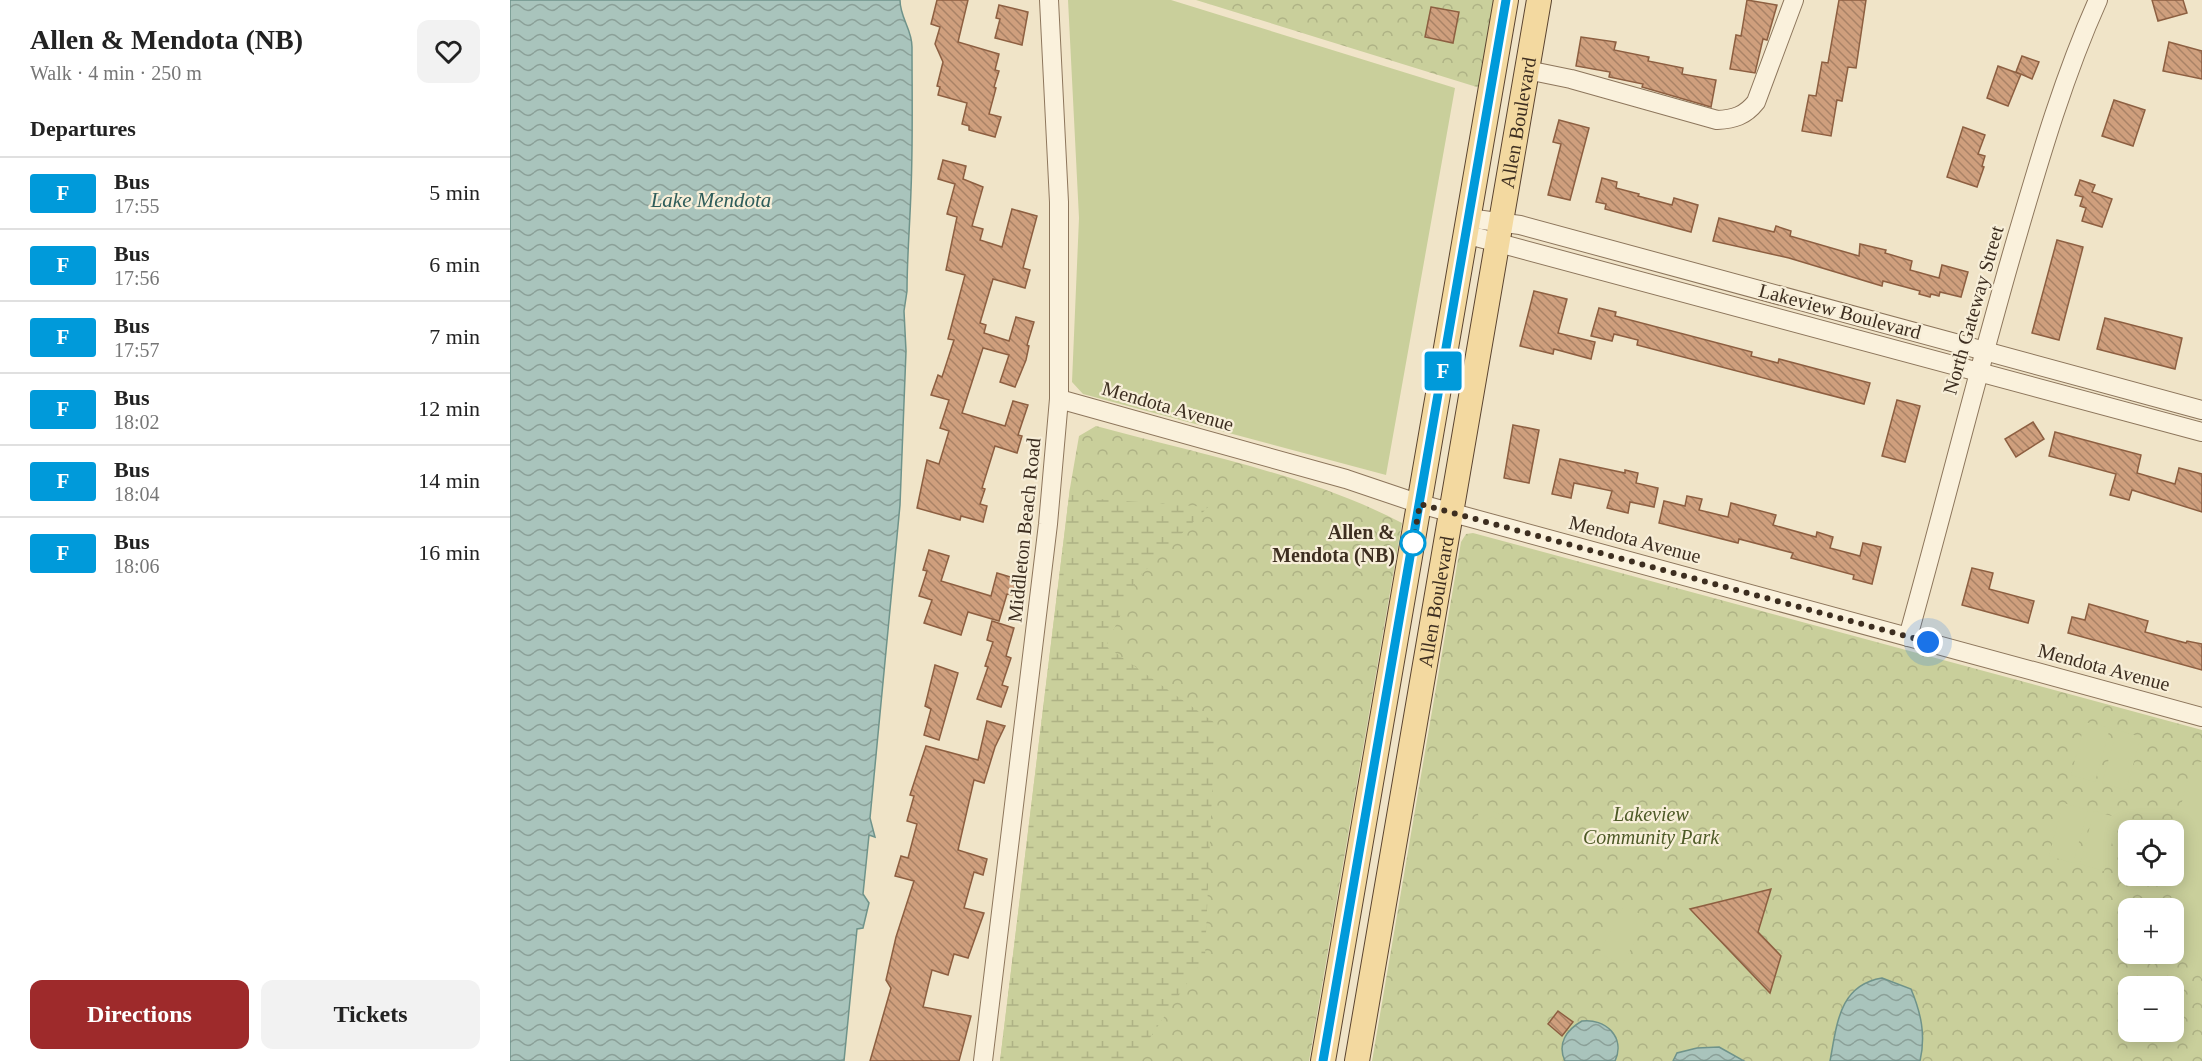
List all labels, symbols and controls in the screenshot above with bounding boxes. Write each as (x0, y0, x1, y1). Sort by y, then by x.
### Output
button: heart (417, 20, 480, 83)
text: Allen & Mendota (NB) (30, 24, 303, 55)
street label: Allen Boulevard (1496, 55, 1540, 190)
text: Walk · 4 min · 250 m (30, 62, 202, 84)
text: Departures (30, 116, 136, 141)
text: Bus (114, 169, 149, 194)
text: 5 min (429, 180, 480, 205)
text: F (57, 181, 69, 205)
water label: Lake Mendota (650, 188, 771, 212)
text: 17:55 (114, 195, 160, 217)
street label: North Gateway Street (1938, 223, 2009, 397)
text: Bus (114, 241, 149, 266)
text: 6 min (429, 252, 480, 277)
text: F (57, 253, 69, 277)
text: 17:56 (114, 267, 160, 289)
street label: Lakeview Boulevard (1756, 279, 1924, 343)
text: Bus (114, 313, 149, 338)
text: 7 min (429, 324, 480, 349)
text: F (57, 325, 69, 349)
text: 17:57 (114, 339, 160, 361)
line badge: F (1424, 352, 1462, 391)
text: F (1437, 359, 1449, 383)
street label: Mendota Avenue (1100, 377, 1236, 435)
text: Bus (114, 385, 149, 410)
text: 12 min (418, 396, 480, 421)
text: F (57, 397, 69, 421)
text: 18:02 (114, 411, 160, 433)
street label: Middleton Beach Road (1003, 437, 1045, 623)
text: Bus (114, 457, 149, 482)
text: 14 min (418, 468, 480, 493)
text: F (57, 469, 69, 493)
text: 18:04 (114, 483, 160, 505)
street label: Mendota Avenue (1567, 511, 1704, 567)
place label: Allen & Mendota (NB) (1272, 521, 1395, 567)
text: Bus (114, 529, 149, 554)
marker: Allen & Mendota (NB) (1400, 530, 1426, 556)
street label: Allen Boulevard (1414, 534, 1458, 669)
text: 16 min (418, 540, 480, 565)
text: F (57, 541, 69, 565)
text: 18:06 (114, 555, 160, 577)
your location (1913, 627, 1943, 657)
street label: Mendota Avenue (2036, 639, 2173, 695)
park label: Lakeview Community Park (1583, 803, 1720, 849)
map controls (2118, 820, 2184, 1042)
button: locate (2118, 820, 2184, 886)
button: + (2118, 898, 2184, 964)
button: − (2118, 976, 2184, 1042)
button: Directions (30, 980, 249, 1049)
button: Tickets (261, 980, 480, 1049)

